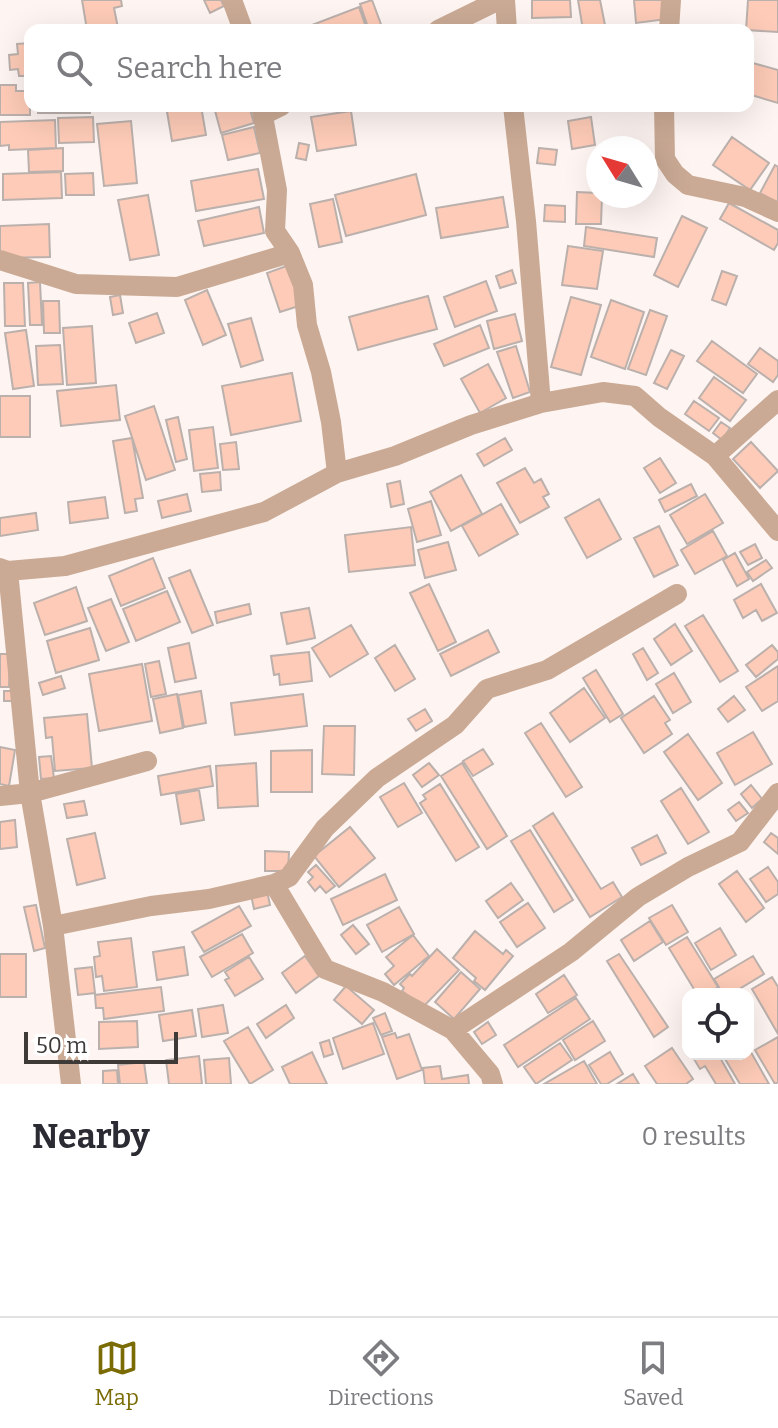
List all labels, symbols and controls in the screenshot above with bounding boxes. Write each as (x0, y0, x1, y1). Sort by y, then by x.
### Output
search box (24, 24, 754, 112)
icon: search (52, 46, 96, 90)
text: Search here (116, 50, 283, 86)
north arrow (586, 136, 658, 208)
map controls (682, 988, 754, 1060)
button: locate (682, 988, 754, 1060)
scale bar (24, 1028, 178, 1064)
text: 50 m (36, 1032, 87, 1059)
text: Nearby (32, 1116, 150, 1157)
text: 0 results (641, 1121, 746, 1152)
tab: Map (95, 1336, 139, 1411)
tab: Directions (328, 1336, 434, 1411)
tab: Saved (623, 1336, 683, 1411)

